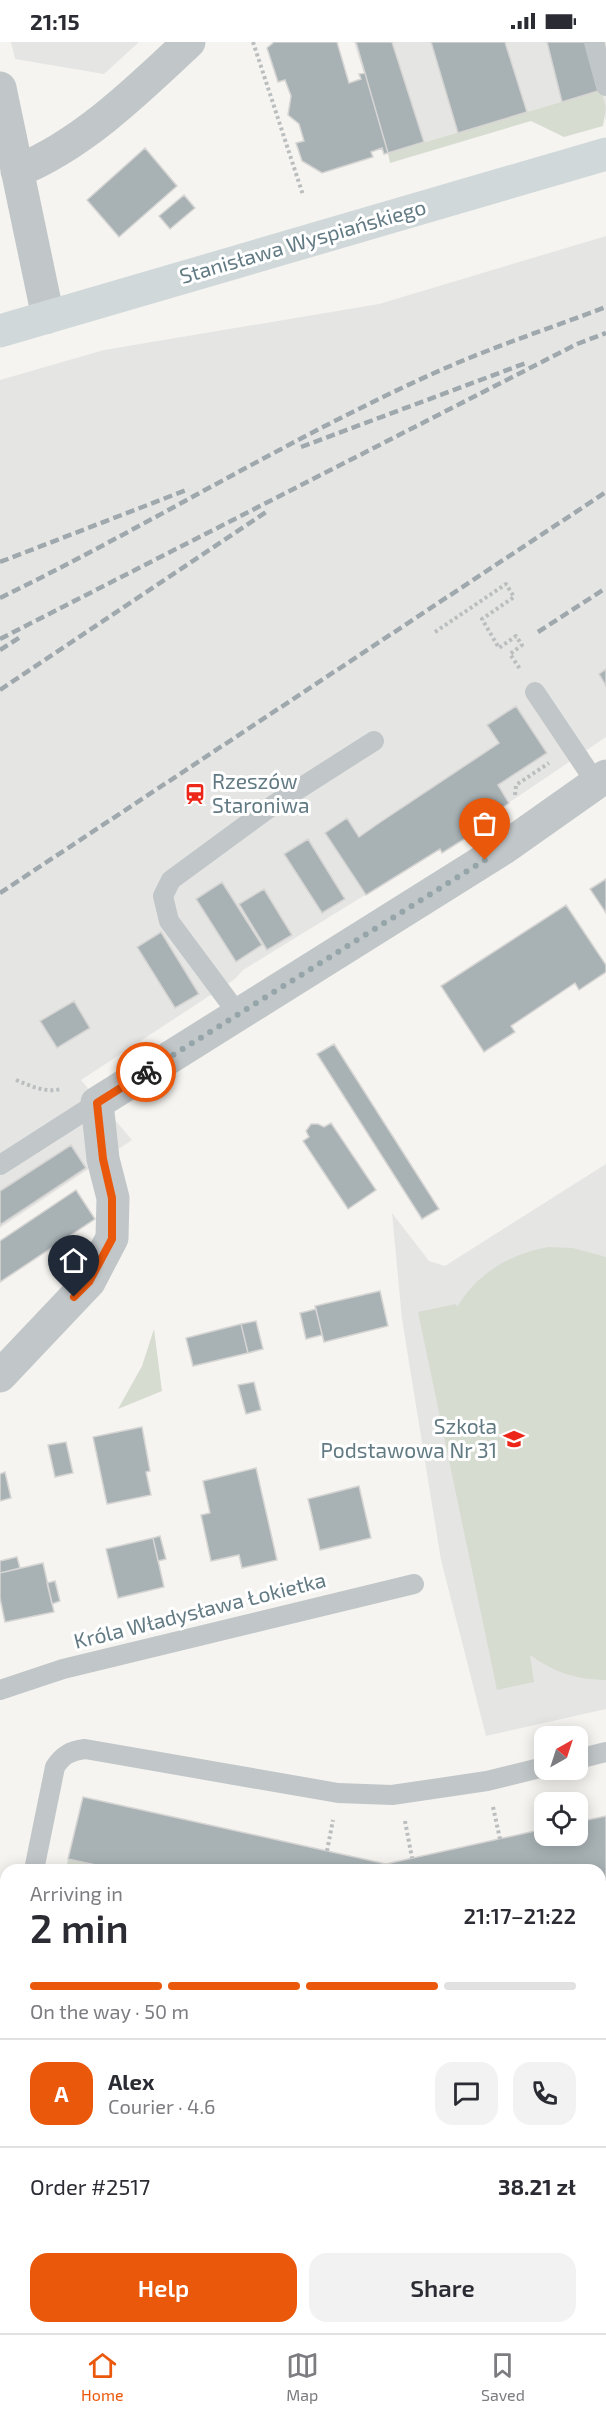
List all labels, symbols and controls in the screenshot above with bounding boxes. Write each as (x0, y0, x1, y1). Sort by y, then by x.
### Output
text: 21:15 (30, 8, 80, 34)
street label: Stanisława Wyspiańskiego (177, 193, 429, 288)
place label: Rzeszów Staroniwa (212, 768, 309, 817)
station icon: Rzeszów Staroniwa (183, 782, 207, 806)
pin (459, 798, 510, 860)
icon: bag (468, 807, 501, 840)
courier (116, 1042, 176, 1102)
icon: bike (130, 1056, 163, 1089)
pin (48, 1235, 99, 1297)
icon: home (57, 1244, 90, 1277)
place label: Szkoła Podstawowa Nr 31 (321, 1413, 497, 1462)
school or university icon: Szkoła Podstawowa Nr 31 (502, 1427, 526, 1451)
street label: Króla Władysława Łokietka (71, 1566, 328, 1653)
north arrow (534, 1726, 588, 1780)
map controls (534, 1726, 588, 1846)
button: locate (534, 1792, 588, 1846)
text: Arriving in (30, 1881, 123, 1905)
text: 21:17–21:22 (463, 1902, 576, 1928)
text: 2 min (30, 1904, 129, 1951)
text: On the way · 50 m (30, 1999, 189, 2023)
button: chat (435, 2062, 498, 2125)
button: phone (513, 2062, 576, 2125)
text: Alex (108, 2068, 154, 2094)
text: A (54, 2080, 69, 2106)
text: Courier · 4.6 (108, 2094, 215, 2118)
text: Order #2517 (30, 2173, 150, 2199)
text: 38.21 zł (498, 2173, 576, 2199)
button: Help (30, 2253, 297, 2322)
button: Share (309, 2253, 576, 2322)
tab: Home (81, 2349, 124, 2404)
tab: Map (286, 2349, 319, 2404)
tab: Saved (481, 2349, 525, 2404)

